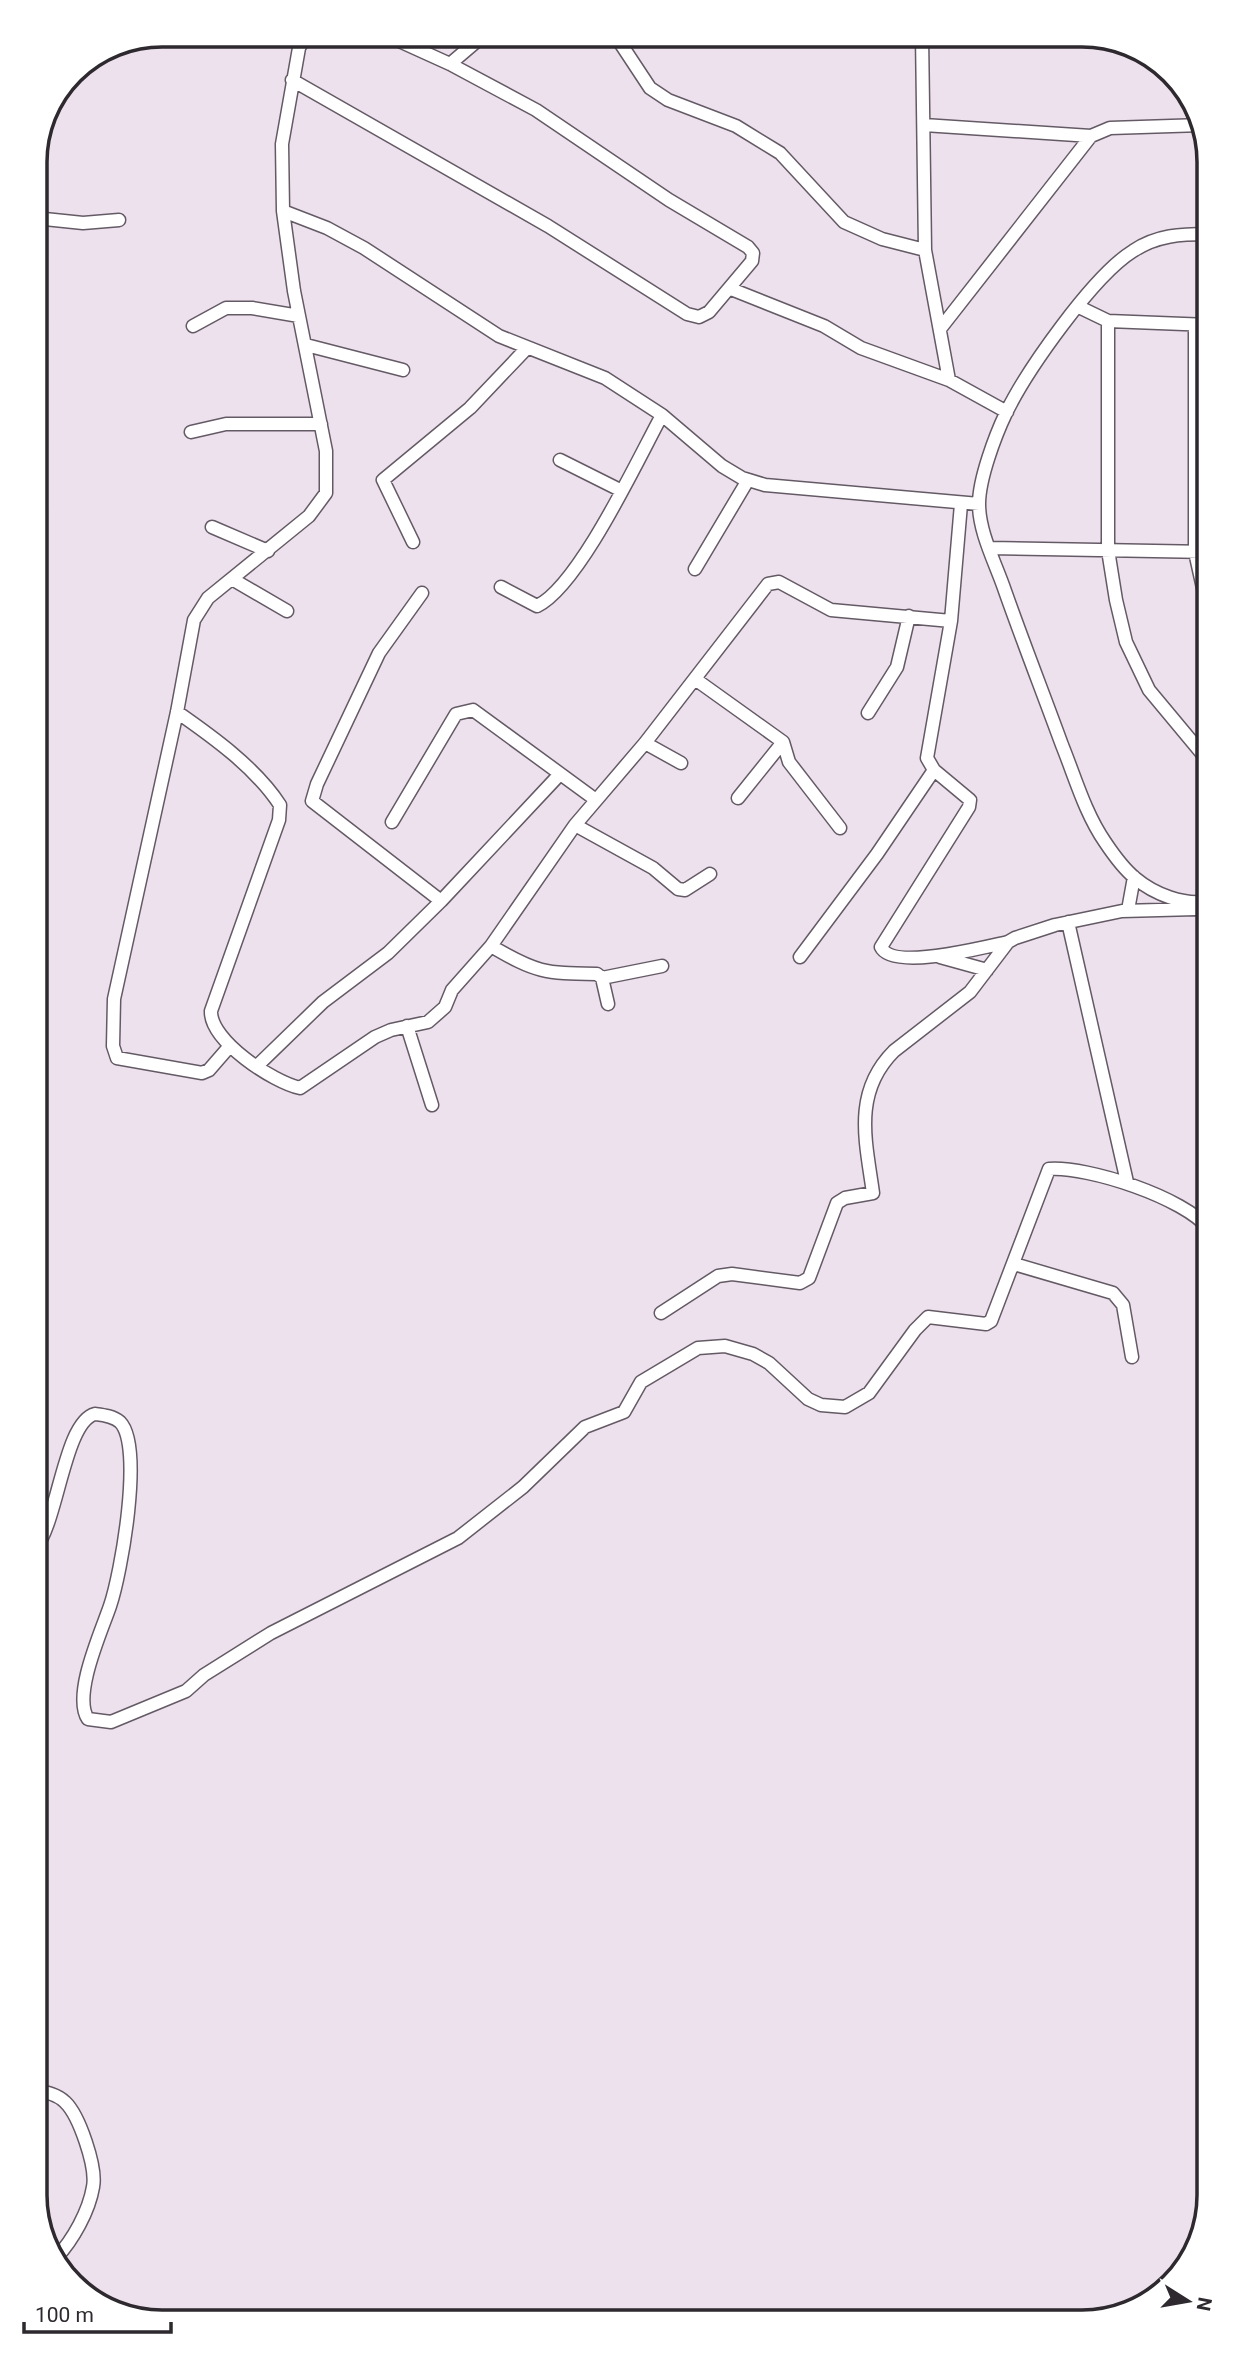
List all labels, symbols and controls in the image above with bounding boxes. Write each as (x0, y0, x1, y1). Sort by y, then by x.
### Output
north arrow (1153, 2266, 1223, 2336)
scale bar (24, 2290, 172, 2334)
text: N (1192, 2295, 1217, 2313)
text: 100 m (35, 2303, 94, 2327)

